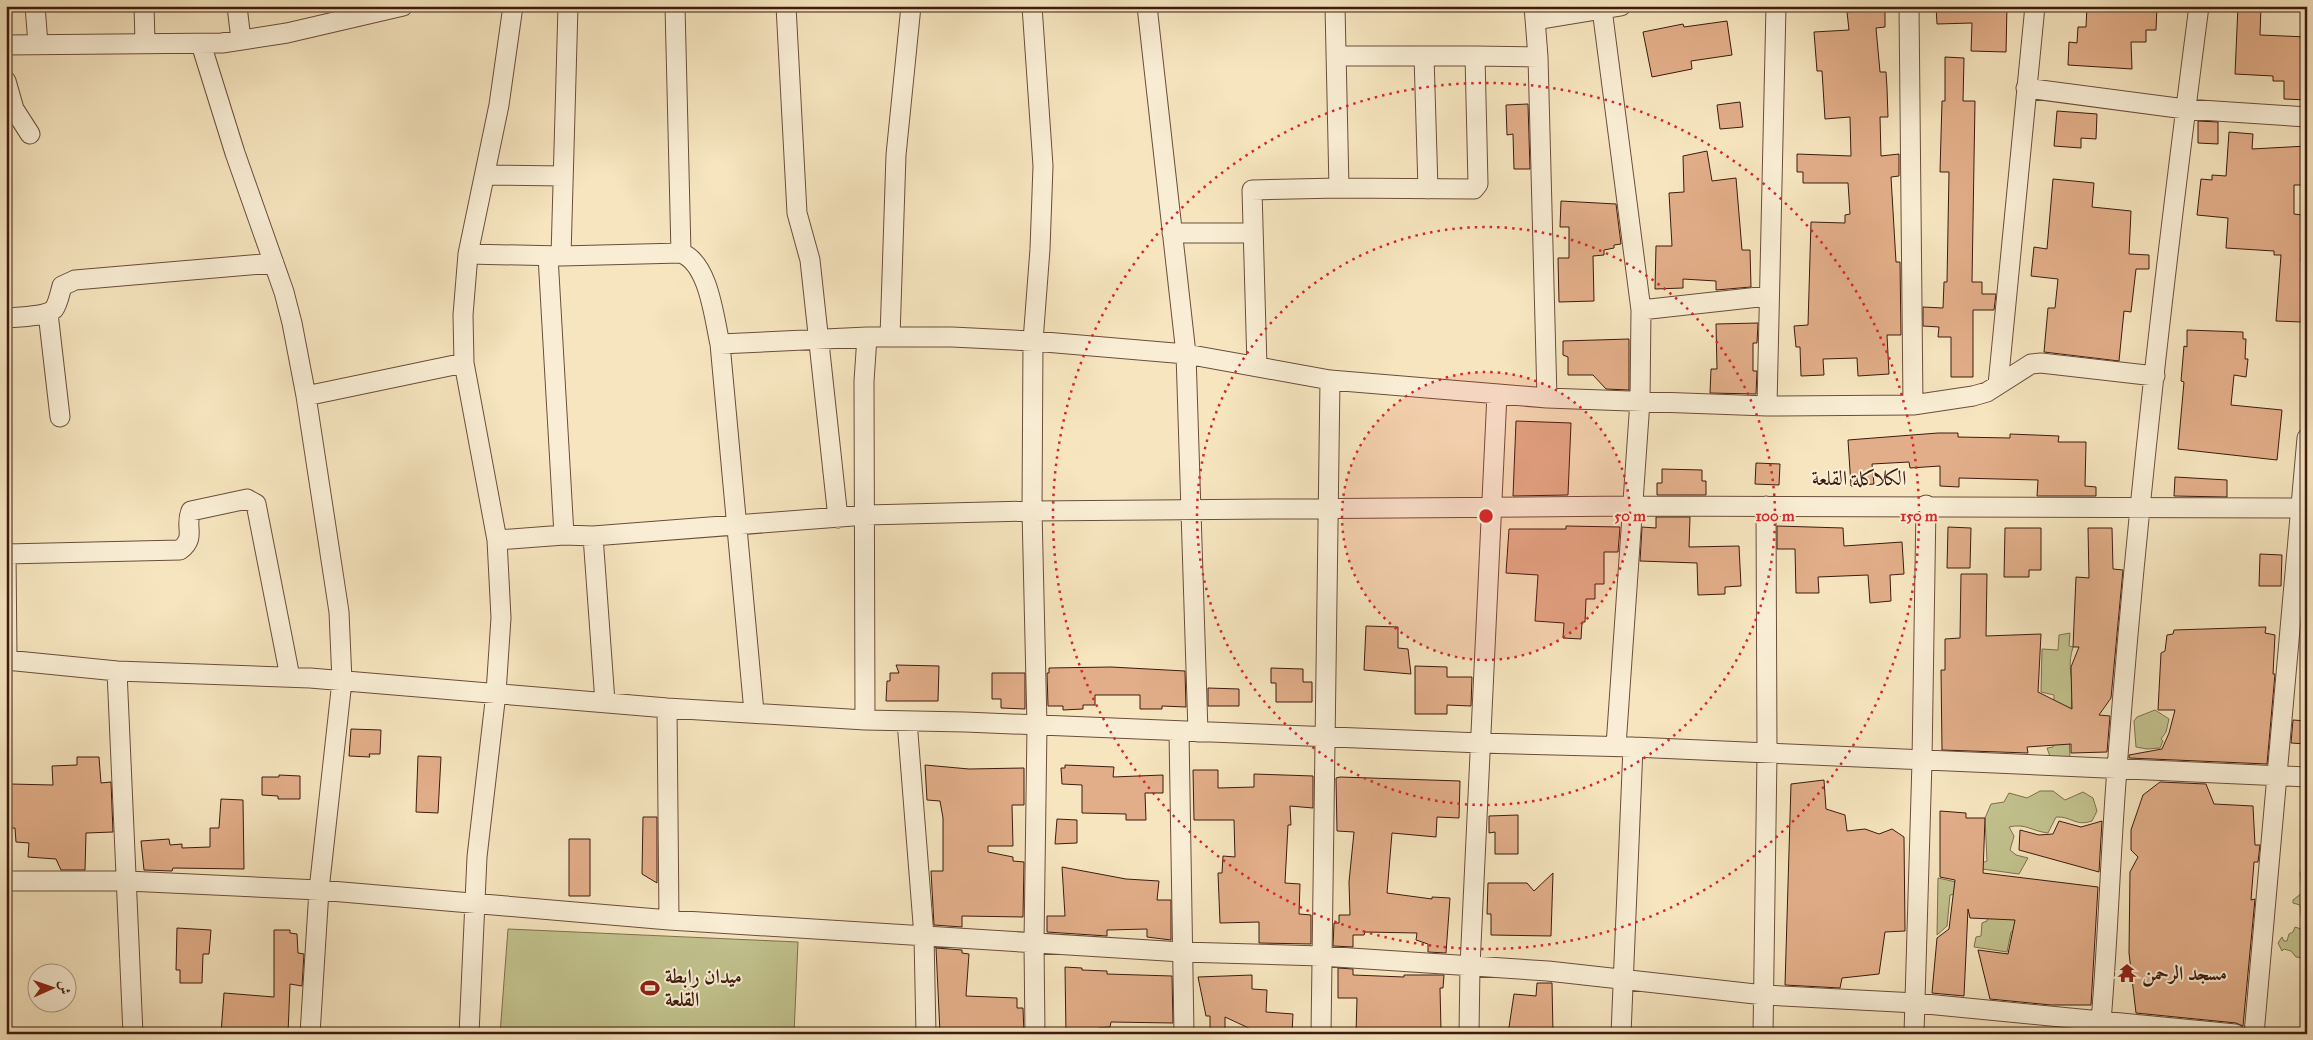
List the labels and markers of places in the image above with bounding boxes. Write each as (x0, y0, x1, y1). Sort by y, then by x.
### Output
centre of rings (1477, 507, 1495, 525)
place label: مسجد الرحمن (2142, 961, 2227, 987)
temple icon: مسجد الرحمن (2116, 962, 2138, 984)
place label: ميدان رابطة القلعة (665, 964, 742, 1011)
sports icon: ميدان رابطة القلعة (639, 977, 661, 999)

